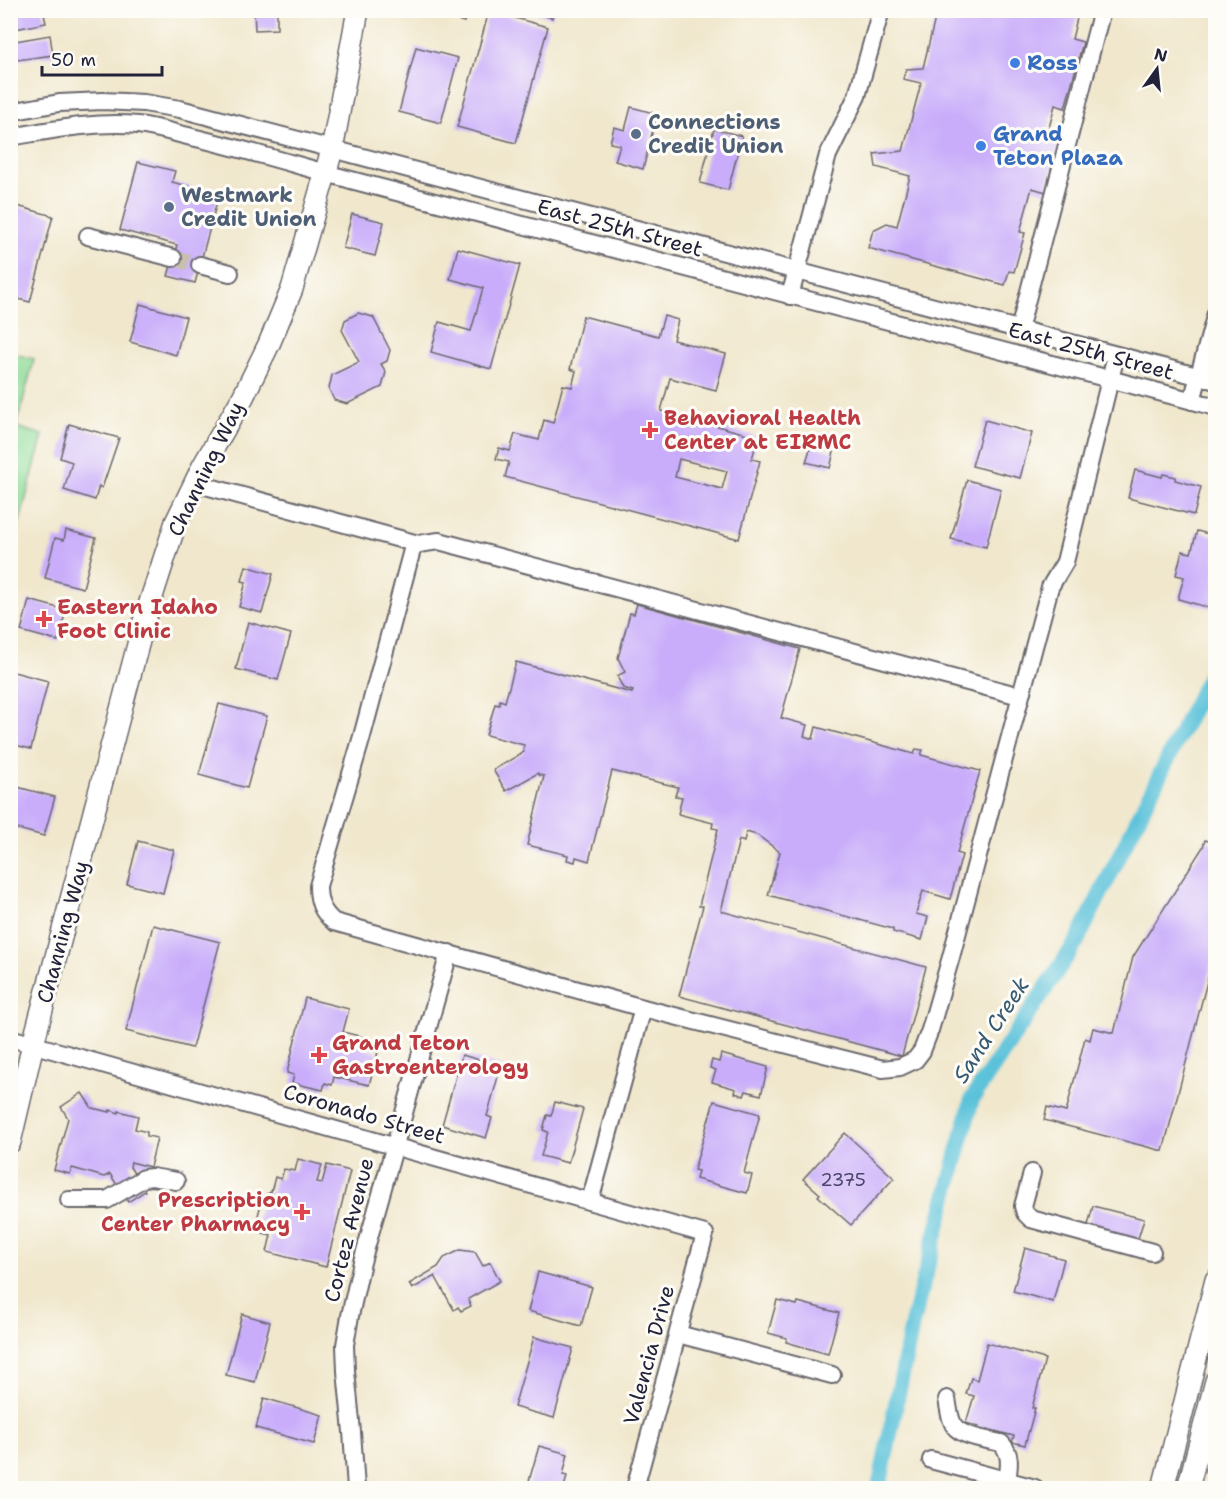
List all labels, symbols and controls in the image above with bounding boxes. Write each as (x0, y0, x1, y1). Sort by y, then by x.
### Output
scale bar (42, 39, 162, 77)
north arrow (1127, 39, 1187, 99)
text: N (1152, 43, 1170, 67)
text: 50 m (51, 48, 96, 72)
place label: Ross (1027, 49, 1078, 77)
marker: Ross (1008, 56, 1022, 70)
place label: Connections Credit Union (648, 108, 784, 160)
place label: Grand Teton Plaza (993, 120, 1124, 172)
marker: Connections Credit Union (629, 127, 643, 141)
marker: Grand Teton Plaza (974, 139, 988, 153)
place label: Westmark Credit Union (181, 181, 317, 233)
street label: East 25th Street (534, 192, 706, 264)
marker: Westmark Credit Union (162, 200, 176, 214)
street label: East 25th Street (1005, 315, 1177, 387)
street label: Channing Way (161, 397, 251, 541)
place label: Behavioral Health Center at EIRMC (664, 404, 861, 456)
marker: Behavioral Health Center at EIRMC (641, 421, 659, 439)
place label: Eastern Idaho Foot Clinic (57, 593, 218, 645)
marker: Eastern Idaho Foot Clinic (35, 610, 53, 628)
street label: Channing Way (31, 858, 95, 1006)
water label: Sand Creek (946, 971, 1036, 1088)
place label: Grand Teton Gastroenterology (332, 1029, 529, 1081)
marker: Grand Teton Gastroenterology (310, 1046, 328, 1064)
street label: Coronado Street (280, 1078, 448, 1150)
street label: Cortez Avenue (318, 1155, 380, 1305)
house number: 2375 (820, 1168, 866, 1192)
place label: Prescription Center Pharmacy (101, 1186, 290, 1238)
marker: Prescription Center Pharmacy (295, 1205, 309, 1219)
street label: Valencia Drive (617, 1282, 681, 1428)

